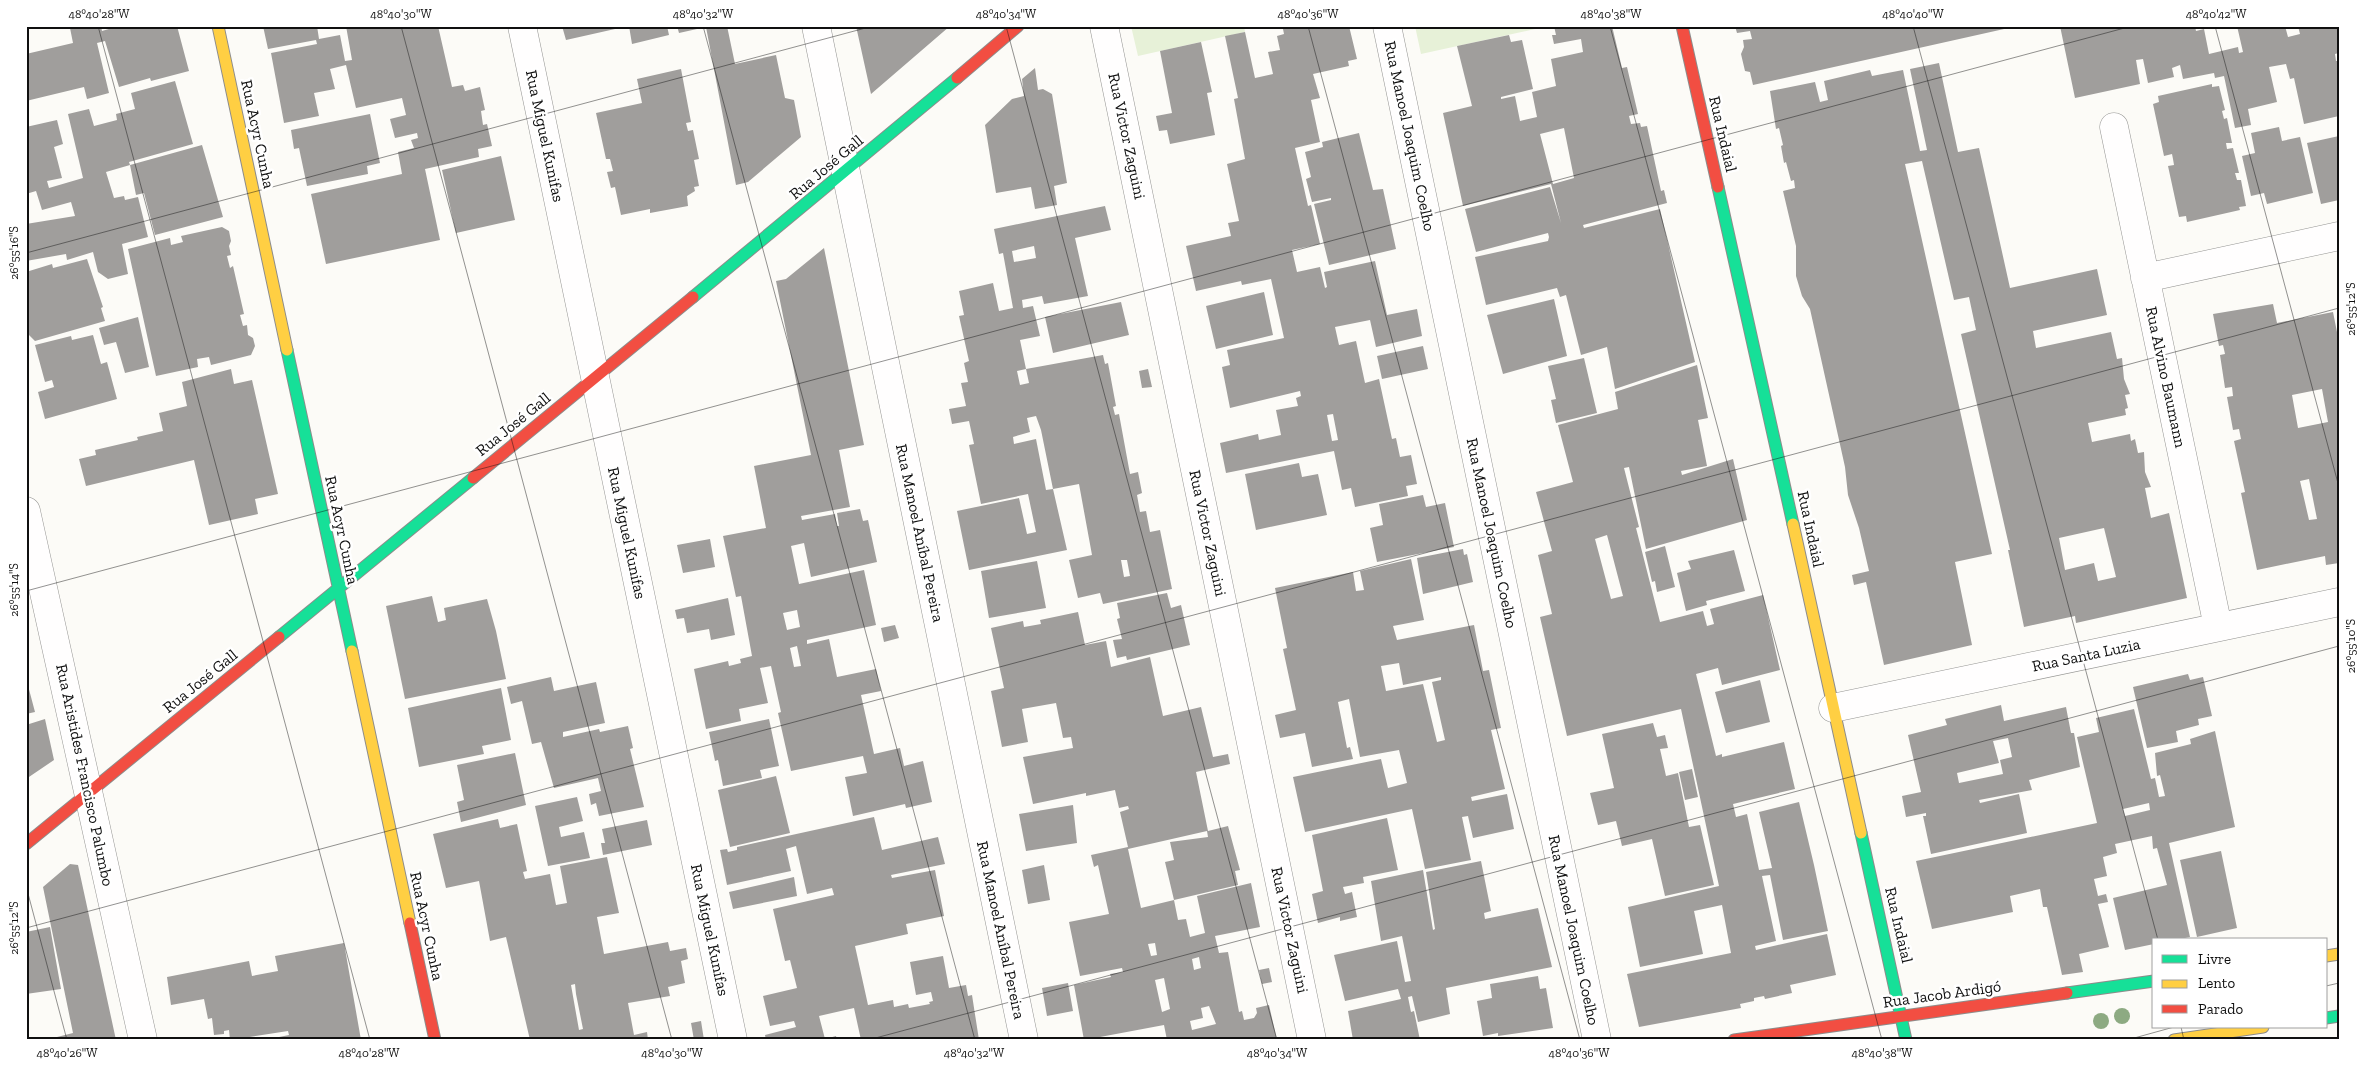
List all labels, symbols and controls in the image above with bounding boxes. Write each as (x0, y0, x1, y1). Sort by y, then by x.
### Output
text: 48°40'28"W (68, 7, 130, 21)
text: 48°40'30"W (370, 7, 432, 21)
text: 48°40'32"W (673, 7, 734, 21)
text: 48°40'34"W (976, 7, 1037, 21)
text: 48°40'36"W (1278, 7, 1339, 21)
text: 48°40'38"W (1581, 7, 1642, 21)
text: 48°40'40"W (1882, 7, 1945, 21)
text: 48°40'42"W (2186, 7, 2247, 21)
street label: Rua Manoel Joaquim Coelho (1381, 39, 1439, 233)
street label: Rua Miguel Kunifas (522, 68, 568, 204)
street label: Rua Victor Zaguini (1104, 71, 1150, 201)
street label: Rua Acyr Cunha (237, 78, 279, 190)
street label: Rua Indaial (1705, 94, 1741, 174)
street label: Rua José Gall (785, 131, 867, 203)
text: 26°55'16"S (7, 226, 21, 280)
text: 26°55'12"S (2344, 282, 2358, 336)
street label: Rua Alvino Baumann (2142, 305, 2190, 450)
street label: Rua José Gall (472, 388, 554, 460)
street label: Rua Manoel Joaquim Coelho (1463, 436, 1521, 630)
street label: Rua Manoel Aníbal Pereira (892, 442, 948, 624)
street label: Rua Miguel Kunifas (604, 465, 650, 601)
street label: Rua Victor Zaguini (1185, 468, 1231, 598)
street label: Rua Acyr Cunha (321, 474, 363, 586)
street label: Rua Indaial (1794, 489, 1828, 569)
text: 26°55'14"S (7, 563, 21, 617)
text: 26°55'10"S (2344, 619, 2358, 673)
street label: Rua Santa Luzia (2030, 634, 2142, 676)
street label: Rua José Gall (159, 645, 241, 717)
street label: Rua Aristides Francisco Palumbo (52, 662, 118, 888)
street label: Rua Manoel Joaquim Coelho (1545, 833, 1603, 1027)
street label: Rua Manoel Aníbal Pereira (973, 839, 1029, 1021)
street label: Rua Miguel Kunifas (687, 862, 733, 998)
street label: Rua Victor Zaguini (1267, 865, 1313, 995)
street label: Rua Acyr Cunha (406, 870, 448, 982)
street label: Rua Indaial (1881, 885, 1917, 965)
text: 26°55'12"S (7, 901, 21, 955)
legend (2152, 938, 2328, 1028)
text: Livre (2198, 950, 2231, 968)
text: Lento (2198, 974, 2235, 992)
street label: Rua Jacob Ardigó (1882, 976, 2002, 1012)
text: Parado (2198, 1000, 2244, 1018)
text: 48°40'26"W (36, 1046, 98, 1060)
text: 48°40'28"W (338, 1046, 400, 1060)
text: 48°40'30"W (641, 1046, 703, 1060)
text: 48°40'32"W (944, 1046, 1005, 1060)
text: 48°40'34"W (1247, 1046, 1308, 1060)
text: 48°40'36"W (1549, 1046, 1610, 1060)
text: 48°40'38"W (1852, 1046, 1913, 1060)

